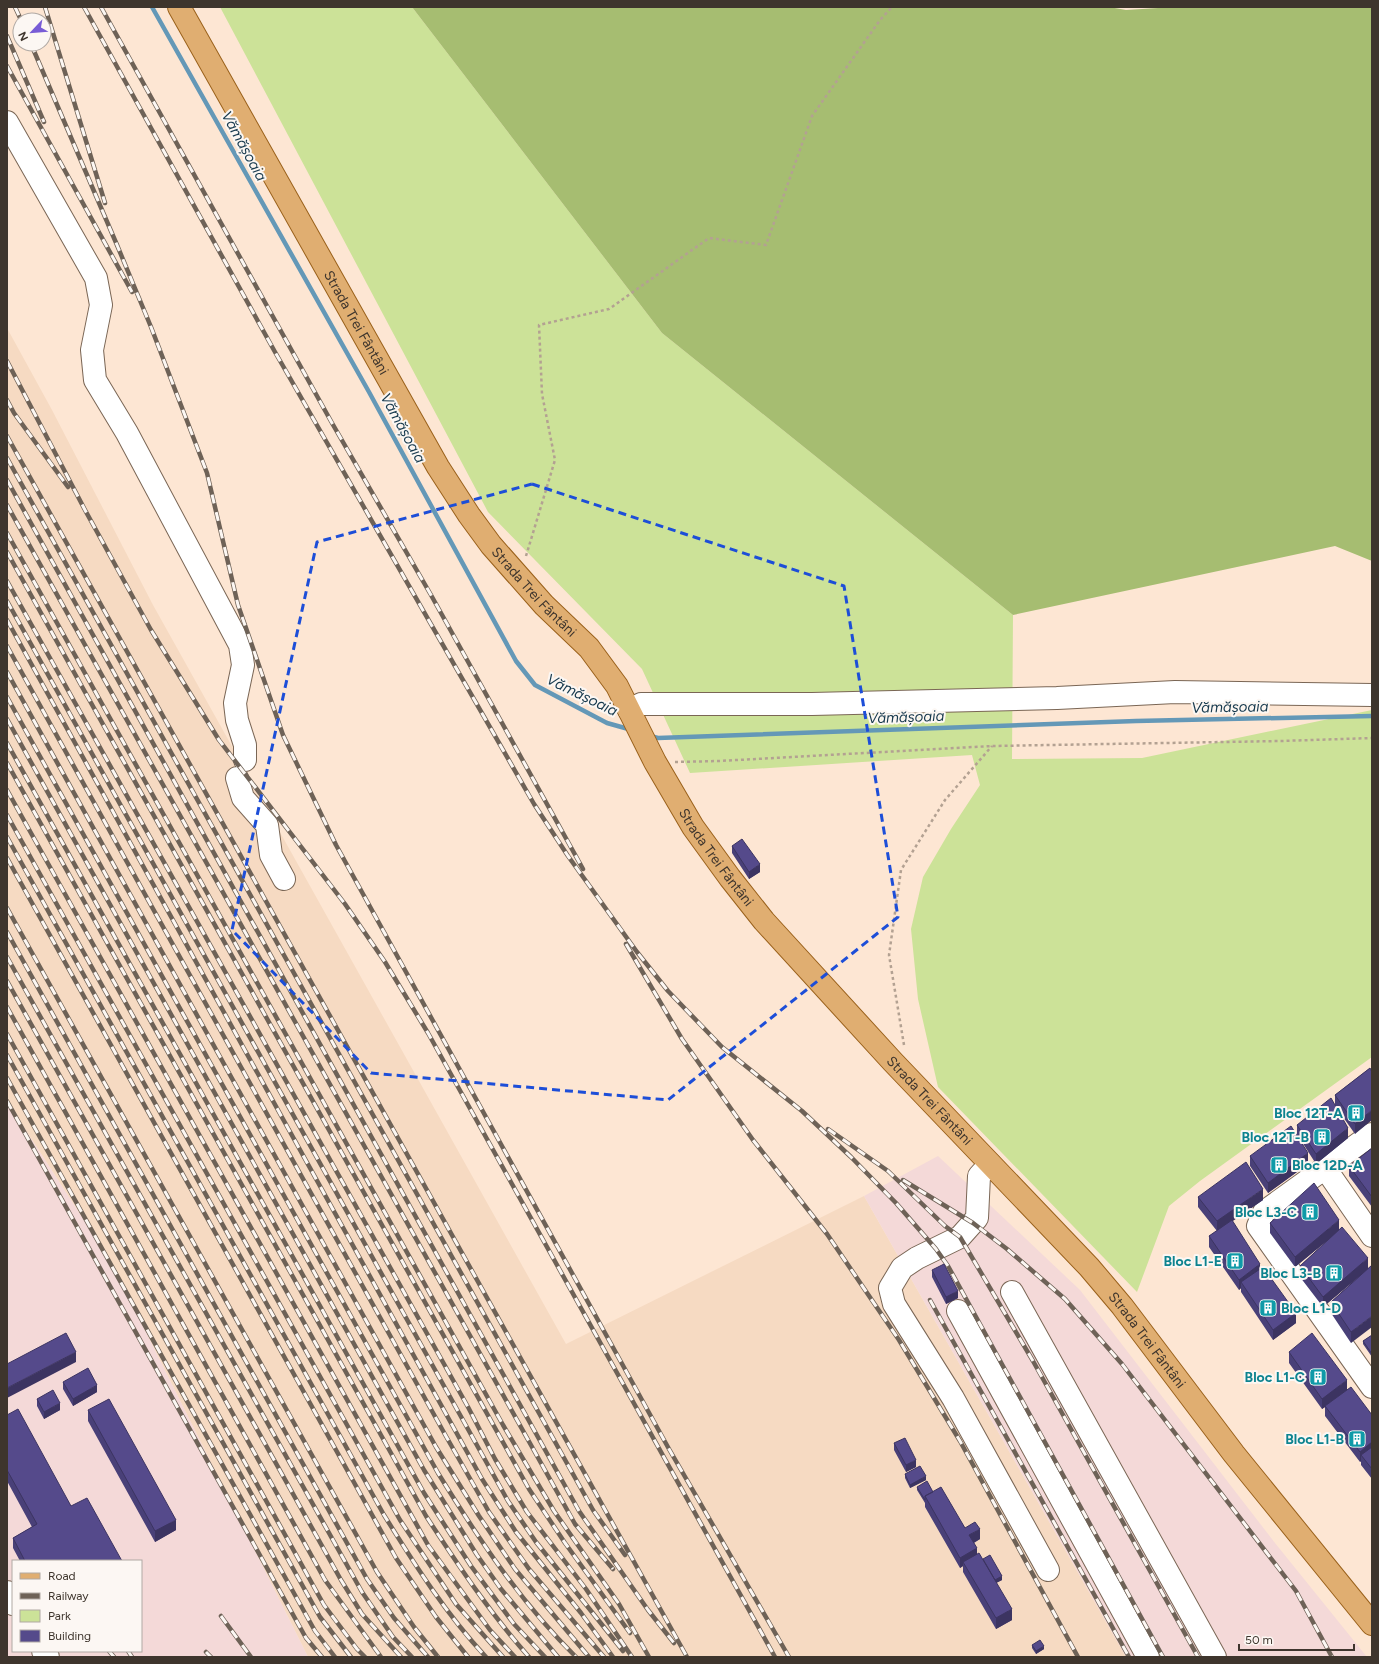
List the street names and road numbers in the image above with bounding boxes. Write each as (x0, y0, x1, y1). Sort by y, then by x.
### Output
street label: Strada Trei Fântâni (321, 267, 393, 377)
street label: Strada Trei Fântâni (488, 543, 580, 640)
street label: Strada Trei Fântâni (675, 805, 757, 909)
street label: Strada Trei Fântâni (883, 1052, 976, 1148)
street label: Strada Trei Fântâni (1105, 1288, 1190, 1391)

